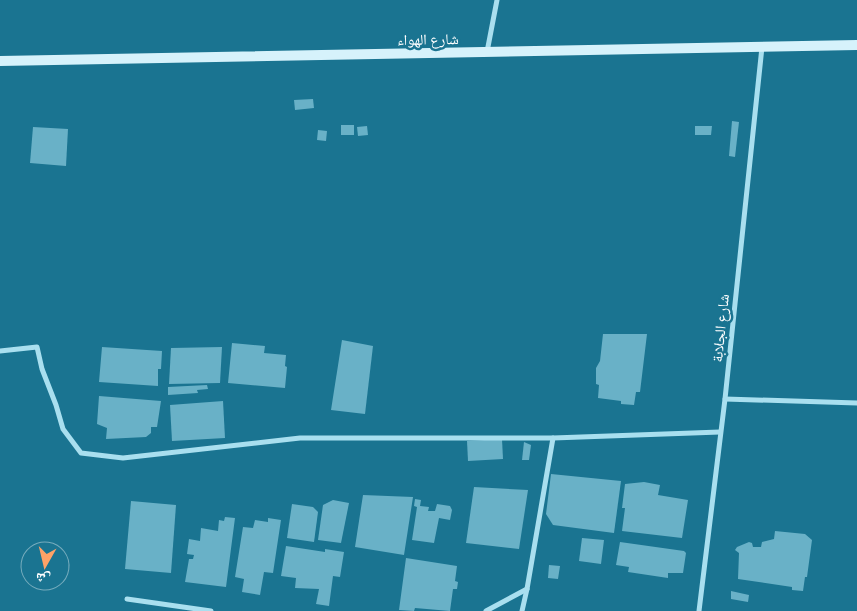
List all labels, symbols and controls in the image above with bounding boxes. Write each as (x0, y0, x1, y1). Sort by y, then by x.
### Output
street label: شارع الهواء (397, 30, 459, 50)
street label: شارع الجلابة (708, 293, 734, 363)
north arrow (20, 541, 70, 591)
text: ش (35, 569, 52, 588)

